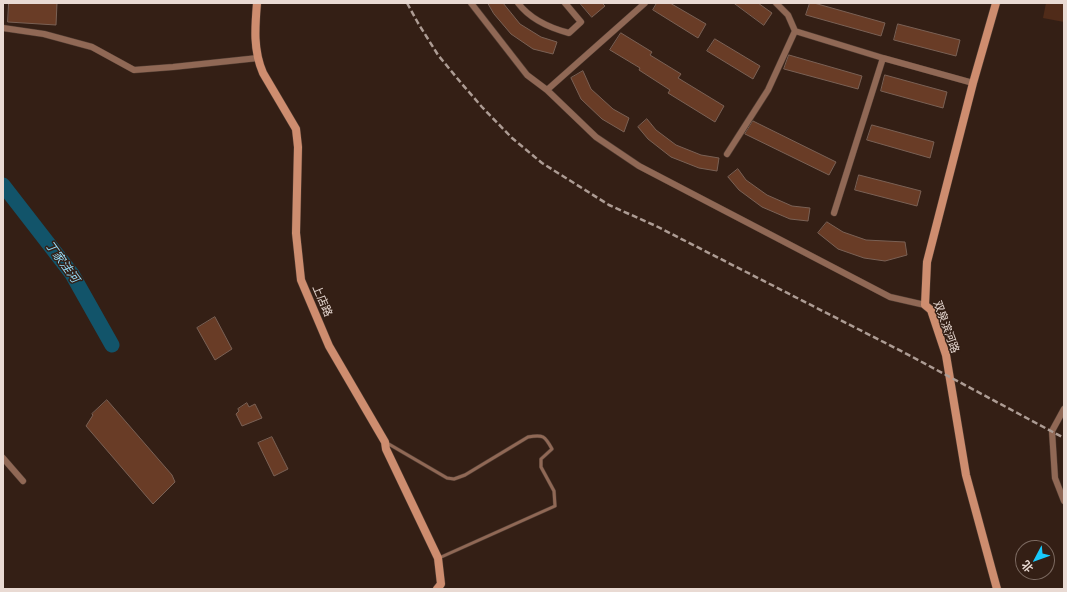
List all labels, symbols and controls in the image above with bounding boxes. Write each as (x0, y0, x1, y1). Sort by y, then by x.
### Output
water label: 丁家洼河 (42, 238, 82, 286)
street label: 上店路 (309, 283, 335, 319)
street label: 双泉滨河路 (930, 299, 962, 355)
north arrow (1015, 540, 1055, 580)
text: 北 (1017, 558, 1036, 577)

